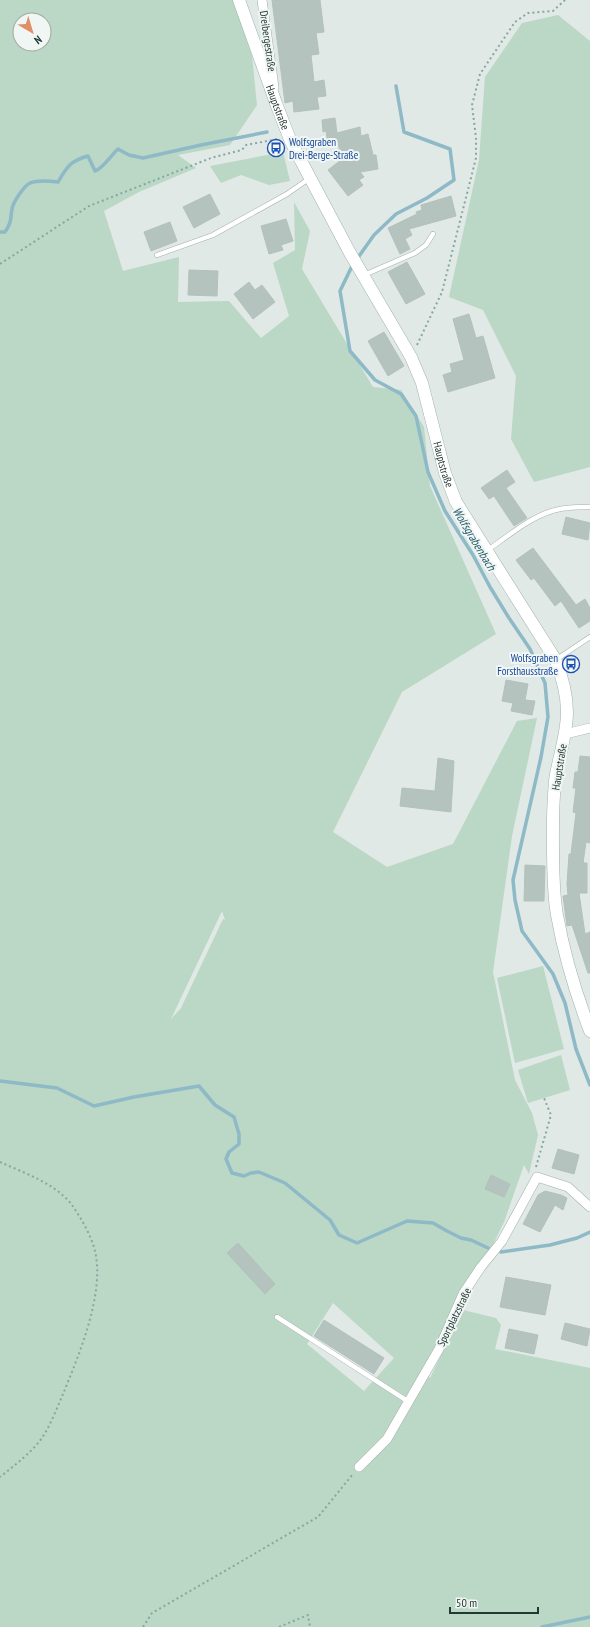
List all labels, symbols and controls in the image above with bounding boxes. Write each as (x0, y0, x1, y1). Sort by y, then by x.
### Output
street label: Dreibergestraße (257, 10, 279, 73)
north arrow (12, 12, 52, 52)
text: N (31, 33, 45, 47)
street label: Hauptstraße (263, 83, 293, 132)
place label: Wolfsgraben Drei-Berge-Straße (289, 135, 359, 162)
bus stop icon: Wolfsgraben Drei-Berge-Straße (266, 138, 286, 158)
street label: Hauptstraße (430, 440, 457, 490)
water label: Wolfsgrabenbach (450, 504, 500, 574)
place label: Wolfsgraben Forsthausstraße (497, 651, 558, 678)
bus stop icon: Wolfsgraben Forsthausstraße (561, 654, 581, 674)
street label: Hauptstraße (548, 742, 570, 791)
street label: Sportplatzstraße (434, 1285, 474, 1349)
scale bar (450, 1589, 538, 1615)
text: 50 m (456, 1595, 477, 1610)

